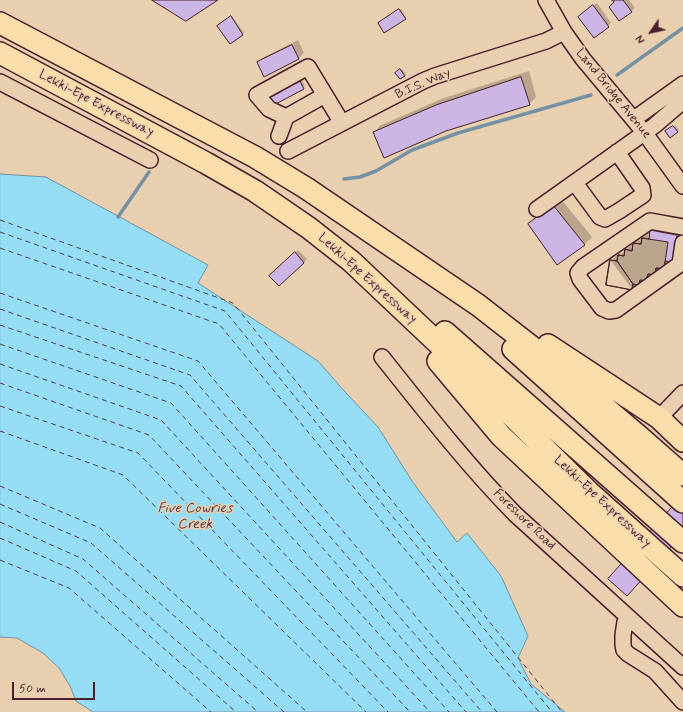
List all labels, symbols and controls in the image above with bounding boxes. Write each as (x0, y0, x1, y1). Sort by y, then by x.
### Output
north arrow (631, 12, 671, 52)
text: N (633, 32, 649, 46)
street label: Land Bridge Avenue (572, 46, 654, 142)
street label: B.I.S. Way (393, 65, 453, 103)
street label: Lekki-Epe Expressway (36, 67, 156, 141)
street label: Lekki-Epe Expressway (314, 230, 420, 328)
street label: Lekki-Epe Expressway (550, 453, 654, 551)
street label: Foreshore Road (489, 486, 559, 554)
water label: Five Cowries Creek (157, 501, 233, 534)
scale bar (14, 674, 97, 700)
text: 50 m (19, 681, 46, 697)

